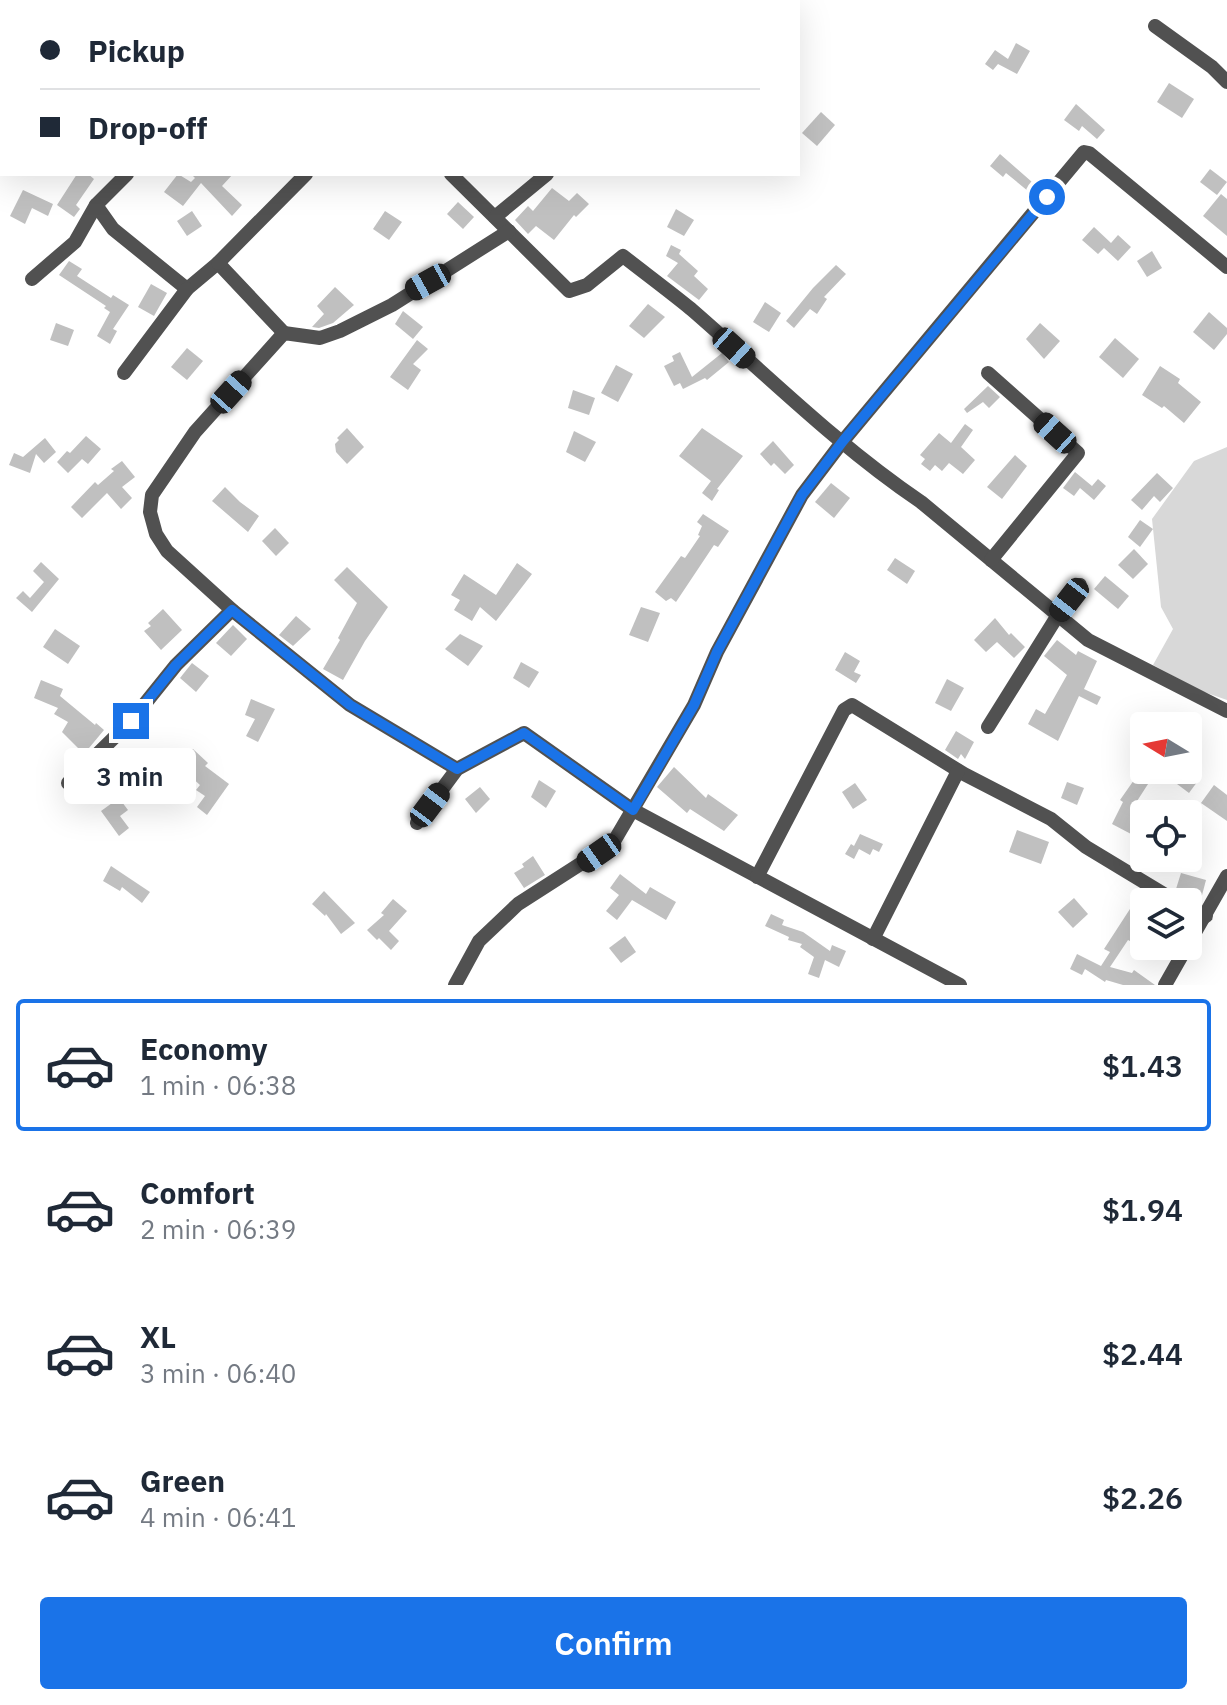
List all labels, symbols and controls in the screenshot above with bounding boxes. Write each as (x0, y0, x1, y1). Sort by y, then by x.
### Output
text: Pickup (88, 31, 185, 70)
text: Drop-off (88, 108, 207, 147)
route start (1029, 179, 1065, 215)
car (401, 260, 455, 304)
car (708, 323, 760, 373)
car (206, 366, 256, 418)
car (1029, 408, 1081, 458)
car (1045, 574, 1093, 626)
route end (113, 703, 149, 739)
north arrow (1130, 712, 1202, 784)
map controls (1130, 712, 1202, 960)
callout: 3 min (65, 749, 197, 805)
text: 3 min (96, 759, 164, 793)
car (406, 779, 454, 831)
button: locate (1130, 800, 1202, 872)
car (572, 829, 626, 877)
button: layers (1130, 888, 1202, 960)
icon: car (44, 1029, 116, 1101)
text: Economy (140, 1029, 268, 1068)
text: $1.43 (1102, 1046, 1183, 1085)
text: 1 min · 06:38 (140, 1068, 296, 1102)
icon: car (44, 1173, 116, 1245)
text: Comfort (140, 1173, 255, 1212)
text: $1.94 (1102, 1190, 1183, 1229)
text: 2 min · 06:39 (140, 1212, 296, 1246)
icon: car (44, 1317, 116, 1389)
text: XL (140, 1317, 176, 1356)
text: $2.44 (1102, 1334, 1183, 1373)
text: 3 min · 06:40 (140, 1356, 296, 1390)
icon: car (44, 1461, 116, 1533)
text: Green (140, 1461, 225, 1500)
text: $2.26 (1102, 1478, 1183, 1517)
text: 4 min · 06:41 (140, 1500, 296, 1534)
button: Confirm (40, 1597, 1187, 1689)

